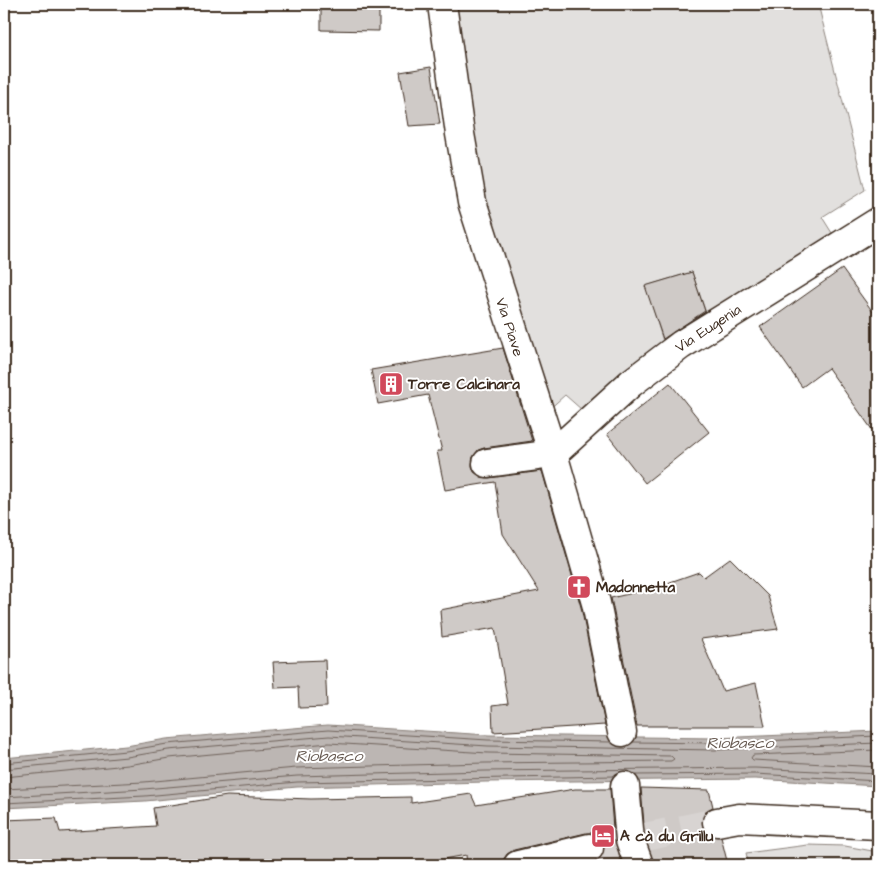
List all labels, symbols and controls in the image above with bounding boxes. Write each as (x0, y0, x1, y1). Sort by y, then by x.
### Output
street label: Via Piave (490, 295, 529, 359)
street label: Via Eugenia (671, 299, 746, 359)
building icon: Torre Calcinara (378, 371, 404, 397)
place label: Torre Calcinara (407, 374, 520, 395)
church icon: Madonnetta (566, 574, 592, 600)
place label: Madonnetta (596, 577, 675, 598)
water label: Riobasco (706, 732, 775, 754)
water label: Riobasco (295, 745, 364, 767)
hotel icon: A cà du Grillu (590, 823, 616, 849)
place label: A cà du Grillu (620, 826, 714, 847)

